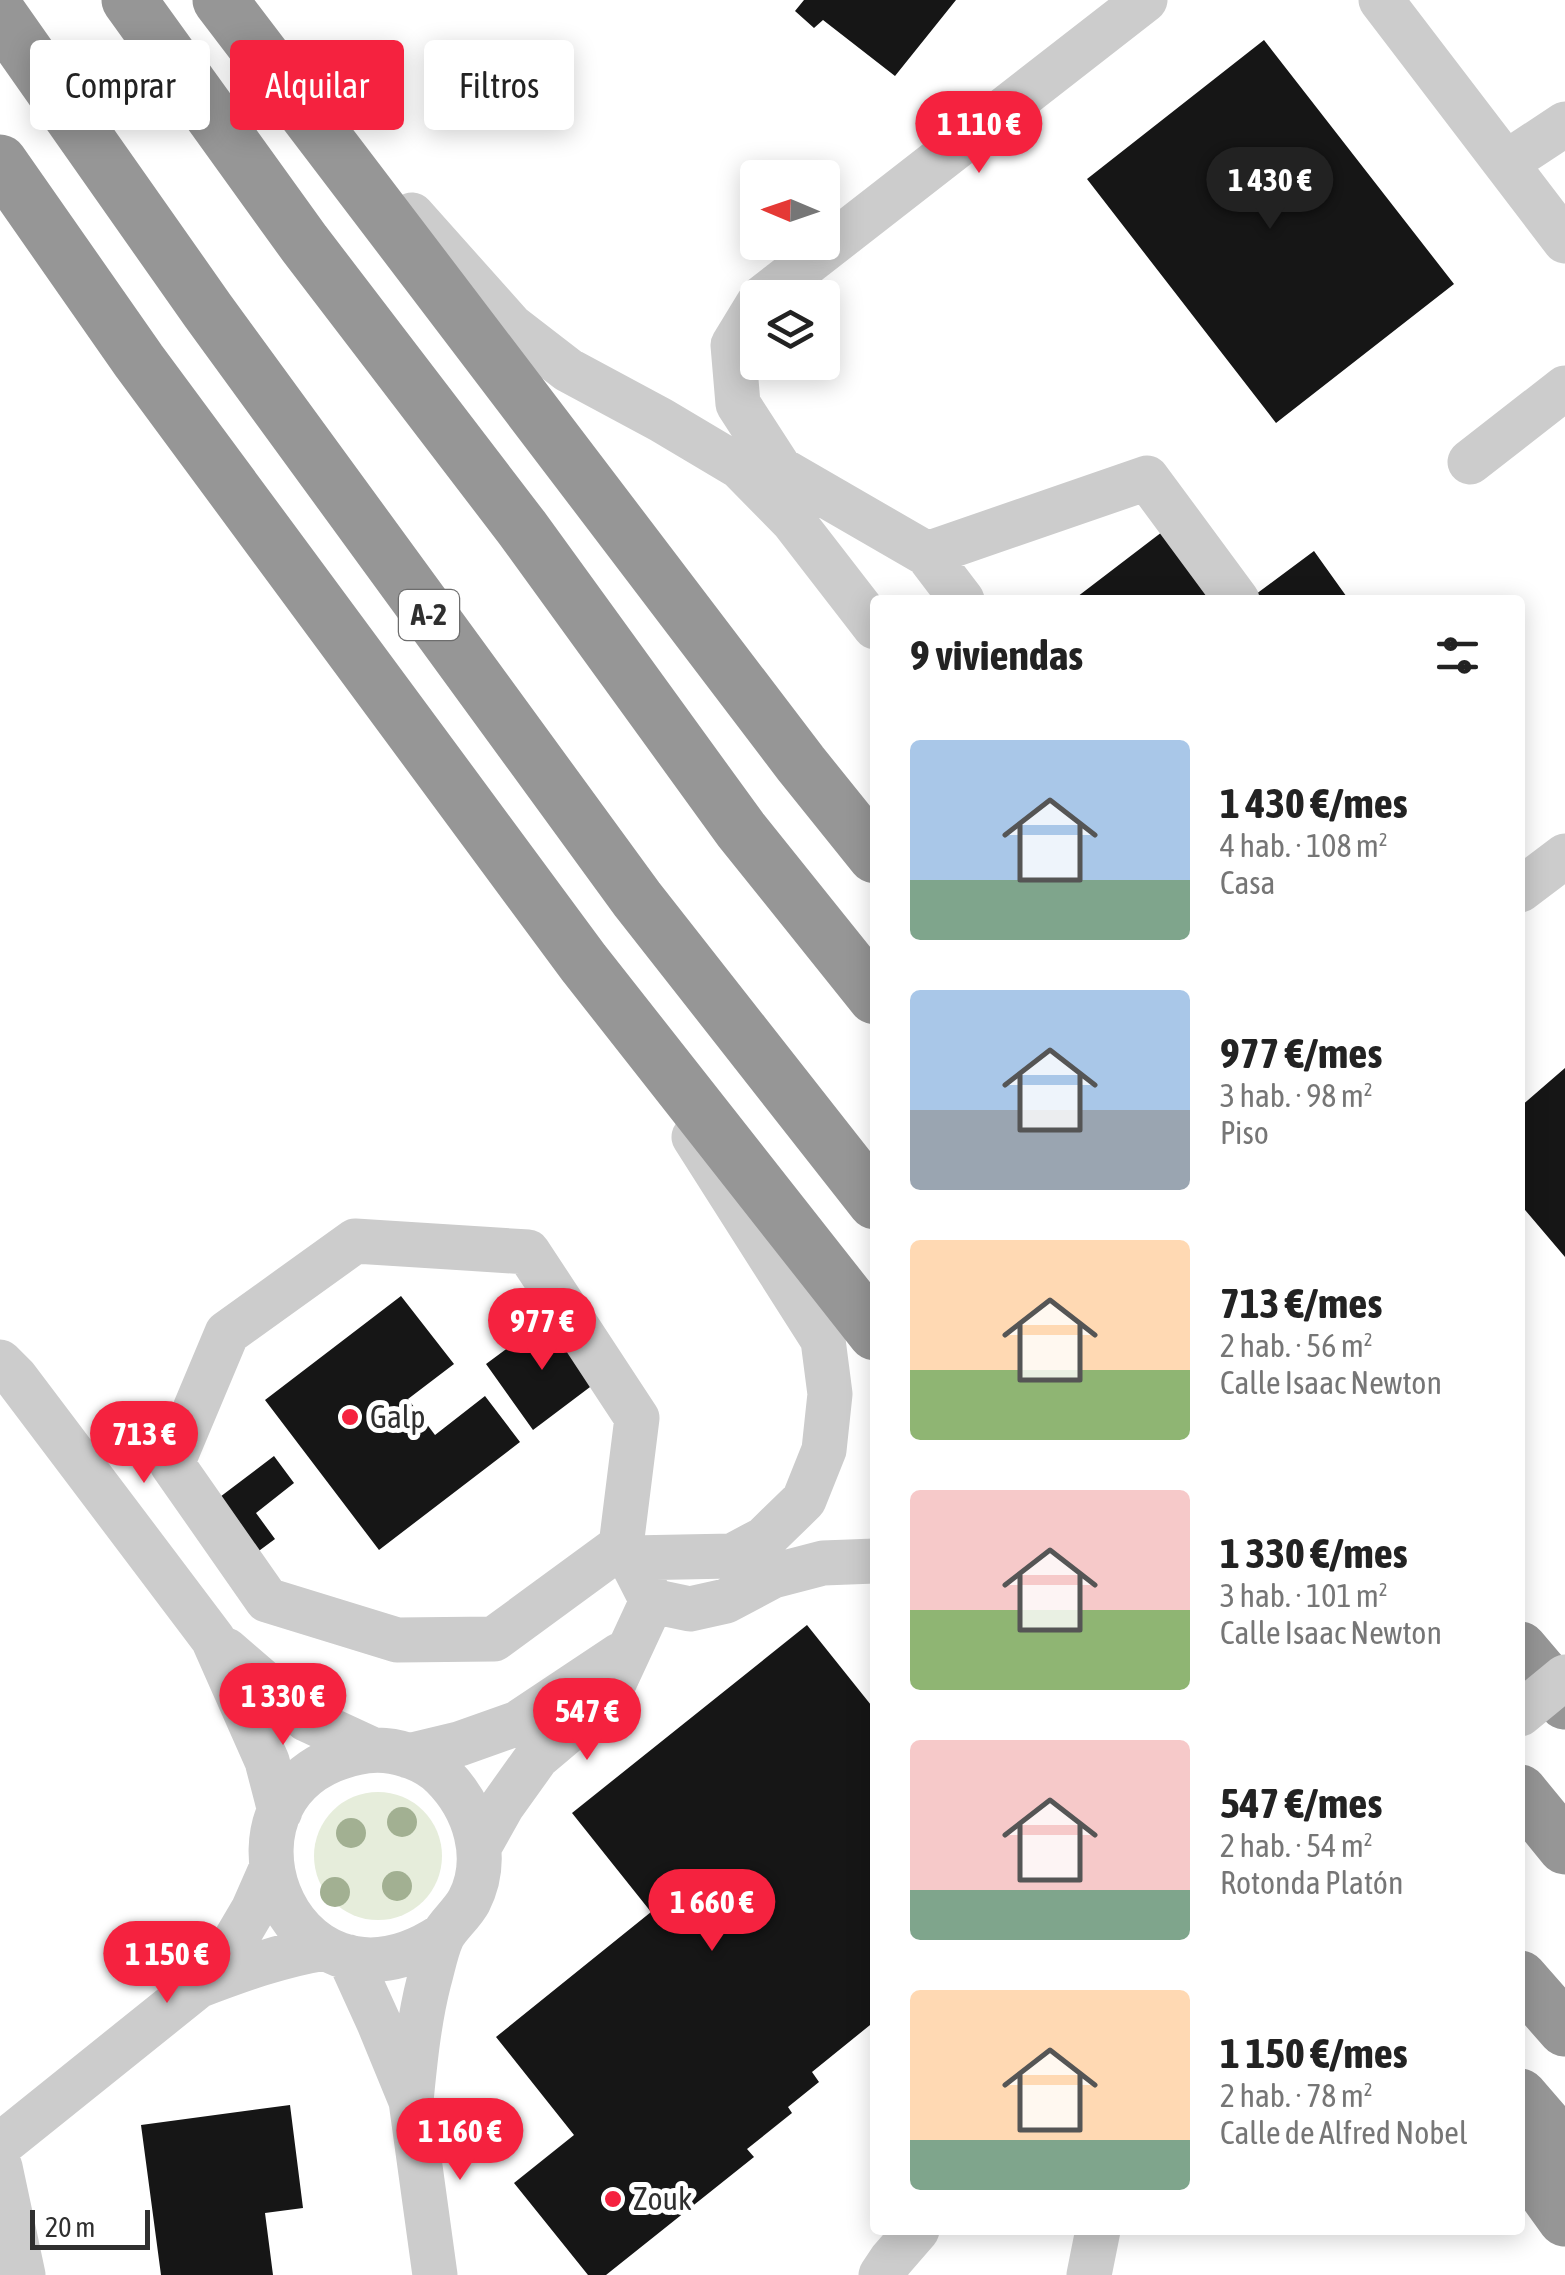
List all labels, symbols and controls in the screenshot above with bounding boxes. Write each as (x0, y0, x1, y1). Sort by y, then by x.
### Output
chip: Comprar (30, 40, 210, 130)
chip: Alquilar (230, 40, 404, 130)
chip: Filtros (424, 40, 574, 130)
pin: 1 110 € (887, 91, 1071, 176)
text: 1 110 € (937, 105, 1021, 142)
pin: 1 430 € (1178, 147, 1362, 232)
north arrow (740, 160, 840, 260)
map controls (740, 160, 840, 380)
text: 1 430 € (1228, 161, 1312, 198)
button: layers (740, 280, 840, 380)
road number: A-2 (399, 590, 459, 640)
icon: filters (1430, 628, 1485, 683)
text: 9 viviendas (910, 631, 1083, 679)
text: 1 430 €/mes (1220, 779, 1408, 827)
icon: home (990, 780, 1110, 900)
text: 4 hab. · 108 m² (1220, 827, 1388, 864)
text: Casa (1220, 864, 1275, 901)
text: 977 €/mes (1220, 1029, 1382, 1077)
icon: home (990, 1030, 1110, 1150)
text: 3 hab. · 98 m² (1220, 1077, 1373, 1114)
text: Piso (1220, 1114, 1269, 1151)
text: 713 €/mes (1220, 1279, 1382, 1327)
icon: home (990, 1280, 1110, 1400)
pin: 977 € (472, 1288, 612, 1373)
text: 977 € (510, 1302, 574, 1339)
text: 2 hab. · 56 m² (1220, 1327, 1373, 1364)
text: Calle Isaac Newton (1220, 1364, 1442, 1401)
place label: Galp (370, 1398, 426, 1435)
pin: 713 € (74, 1401, 214, 1486)
marker: Galp (339, 1406, 361, 1428)
text: 713 € (112, 1415, 176, 1452)
text: 1 330 €/mes (1220, 1529, 1408, 1577)
icon: home (990, 1530, 1110, 1650)
text: 3 hab. · 101 m² (1220, 1577, 1388, 1614)
text: Calle Isaac Newton (1220, 1614, 1442, 1651)
pin: 1 330 € (191, 1663, 375, 1748)
text: 1 330 € (241, 1677, 325, 1714)
pin: 547 € (517, 1678, 657, 1763)
text: 547 € (555, 1692, 619, 1729)
text: 547 €/mes (1220, 1779, 1382, 1827)
icon: home (990, 1780, 1110, 1900)
text: 2 hab. · 54 m² (1220, 1827, 1373, 1864)
text: Rotonda Platón (1220, 1864, 1403, 1901)
pin: 1 660 € (620, 1869, 804, 1954)
text: 1 660 € (670, 1883, 754, 1920)
pin: 1 150 € (75, 1921, 259, 2006)
text: 1 150 € (125, 1935, 209, 1972)
text: 1 150 €/mes (1220, 2029, 1408, 2077)
icon: home (990, 2030, 1110, 2150)
text: 2 hab. · 78 m² (1220, 2077, 1373, 2114)
pin: 1 160 € (368, 2098, 552, 2183)
text: 1 160 € (418, 2112, 502, 2149)
text: Calle de Alfred Nobel (1220, 2114, 1467, 2151)
place label: Zouk (633, 2180, 692, 2217)
marker: Zouk (602, 2188, 624, 2210)
scale bar (30, 2205, 150, 2250)
text: 20 m (45, 2211, 95, 2243)

